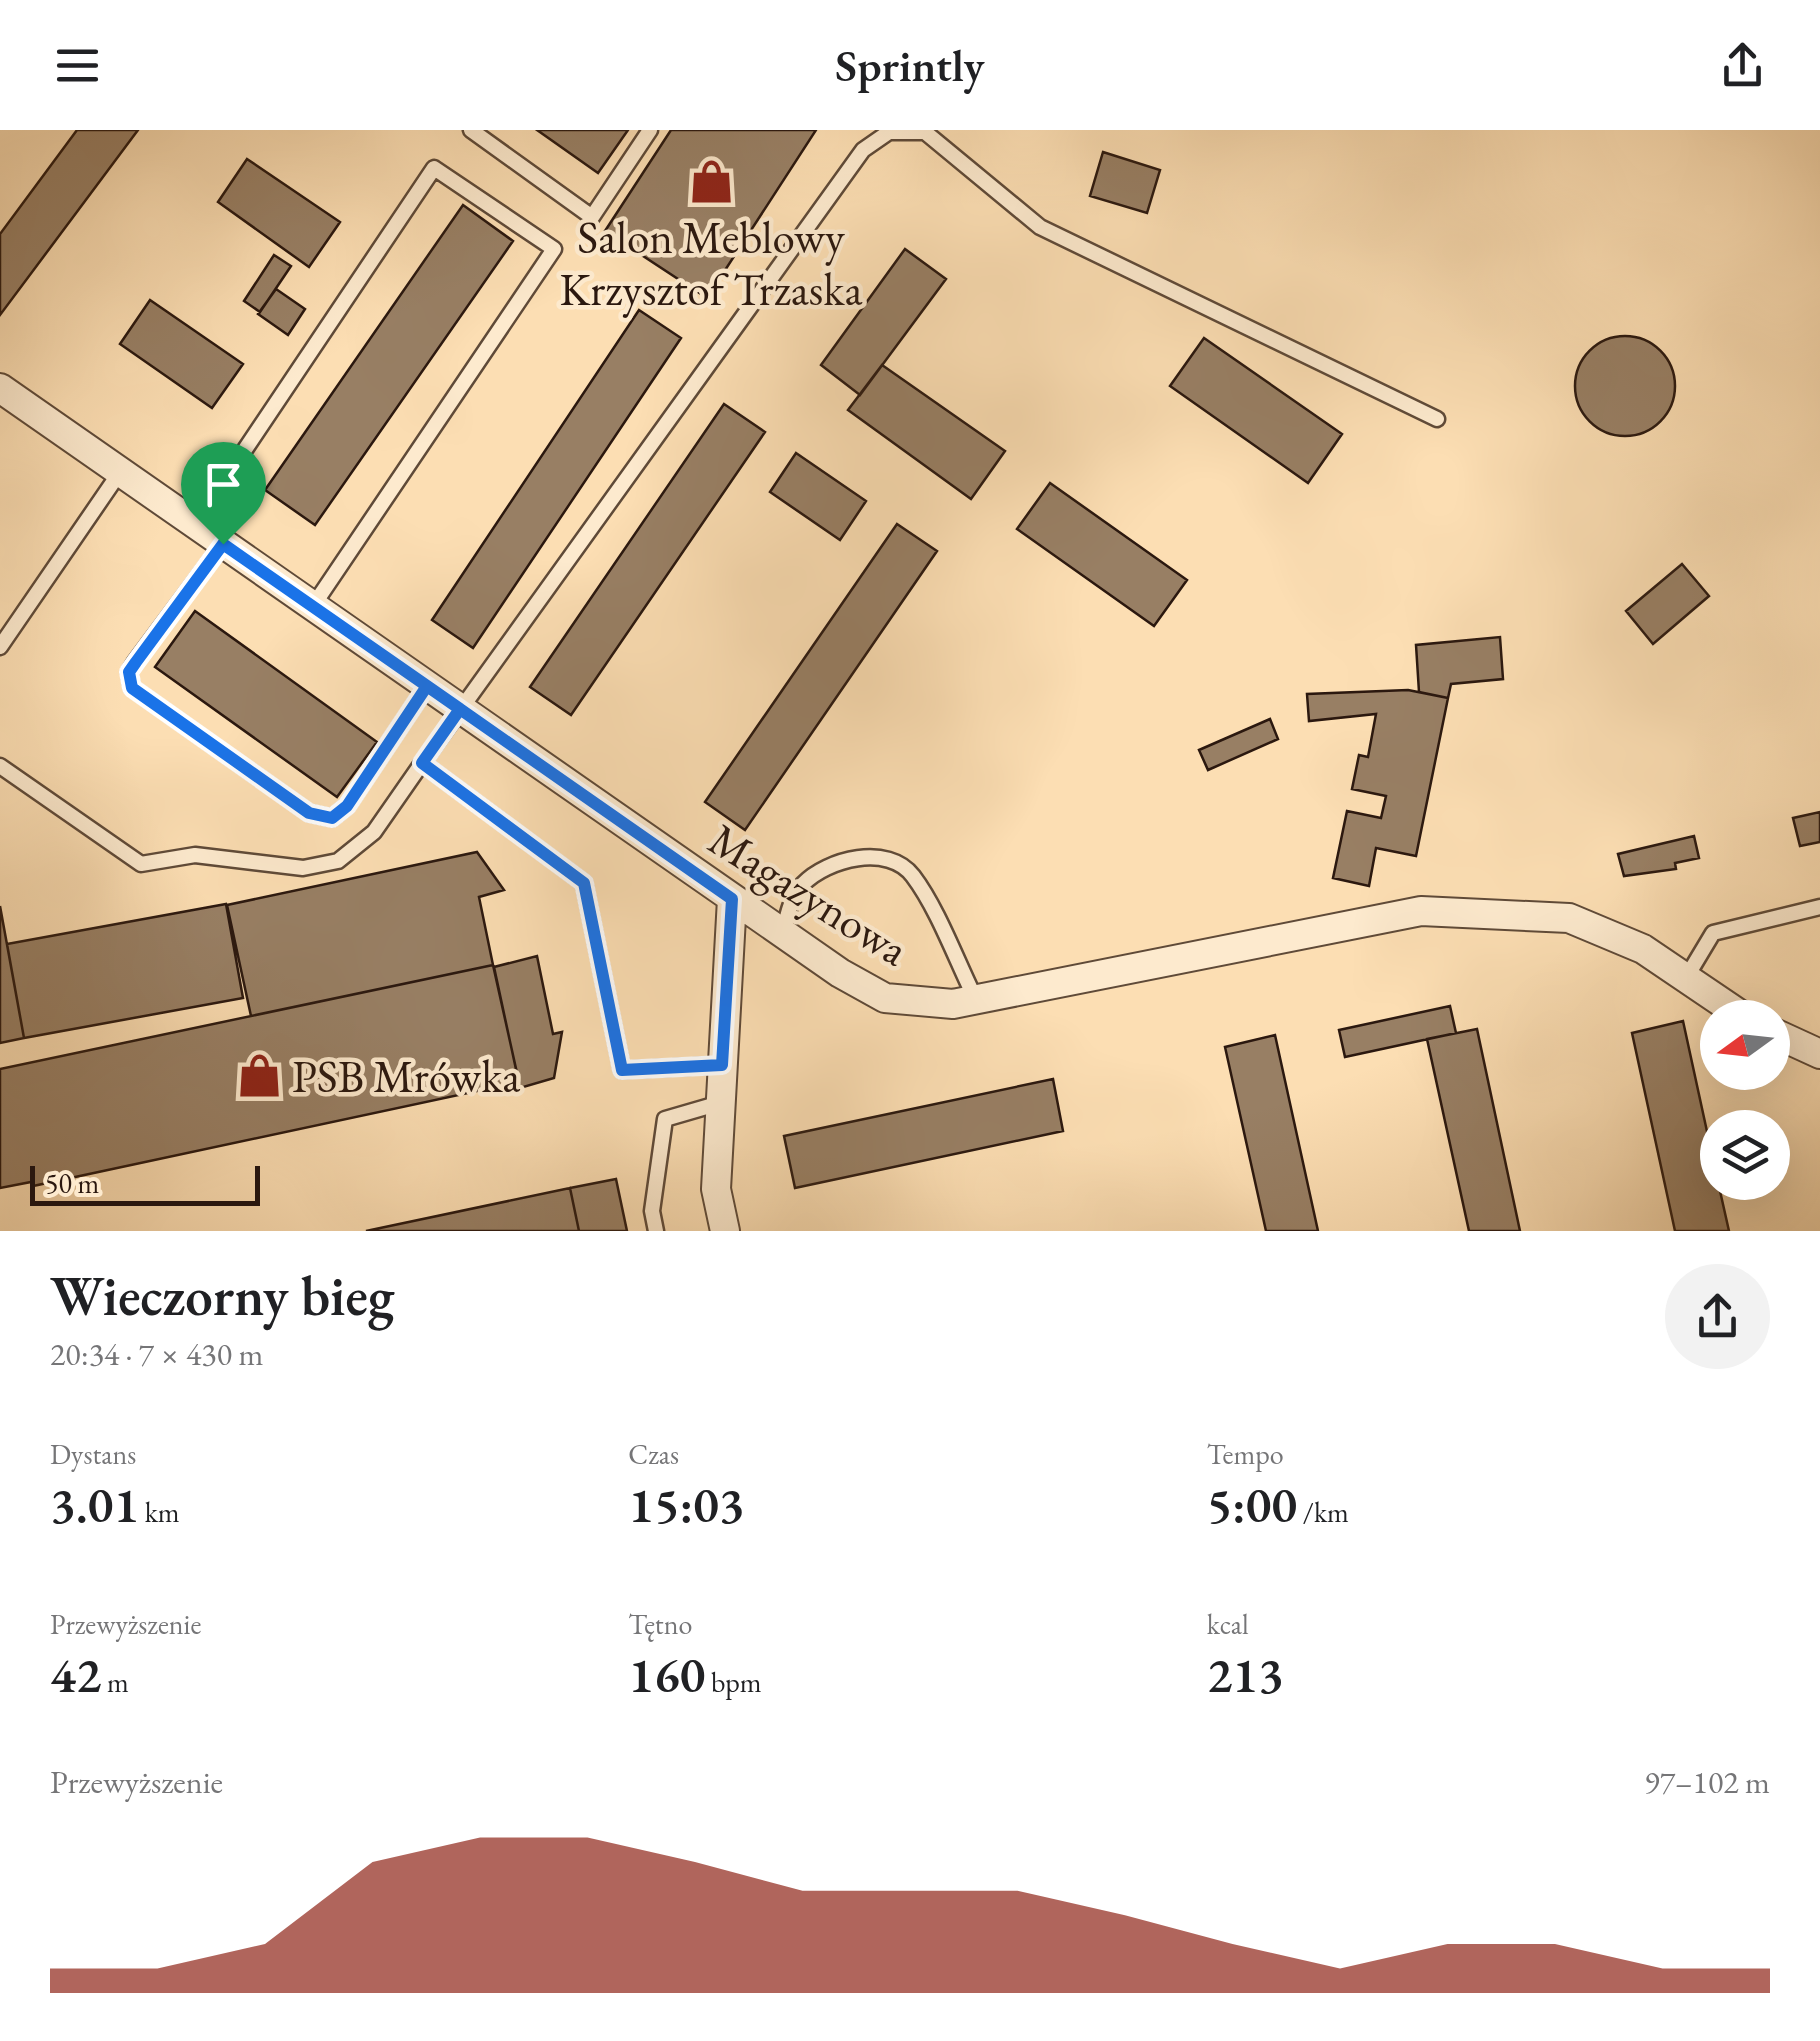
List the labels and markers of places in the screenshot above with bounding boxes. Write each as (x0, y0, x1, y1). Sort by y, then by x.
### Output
shop icon: Salon Meblowy Krzysztof Trzaska (687, 157, 735, 205)
place label: Salon Meblowy Krzysztof Trzaska (560, 208, 862, 318)
pin (181, 442, 266, 545)
place label: PSB Mrówka (292, 1047, 520, 1105)
shop icon: PSB Mrówka (235, 1052, 283, 1100)

